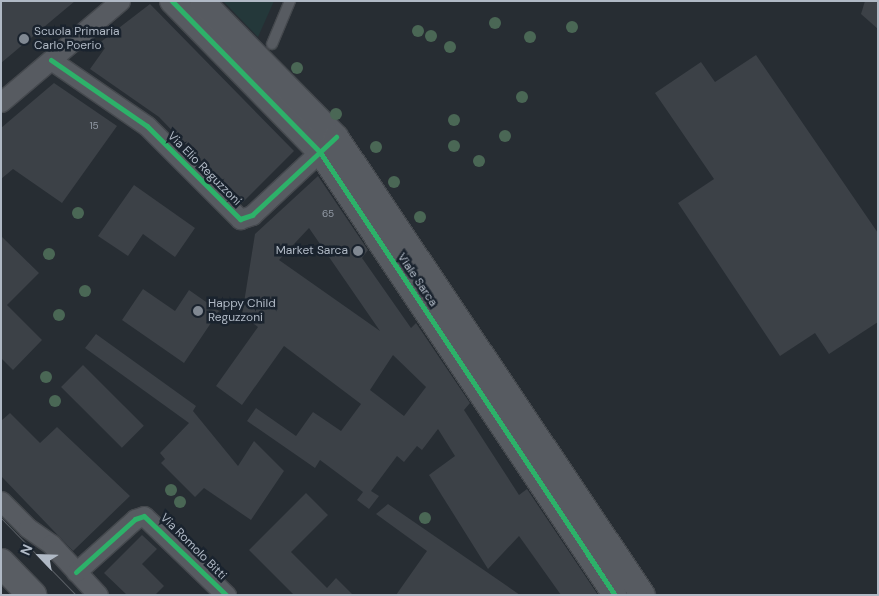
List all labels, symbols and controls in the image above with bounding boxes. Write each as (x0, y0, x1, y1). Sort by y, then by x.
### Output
place label: Scuola Primaria Carlo Poerio (34, 25, 120, 53)
marker: Scuola Primaria Carlo Poerio (18, 33, 30, 45)
house number: 15 (89, 120, 99, 132)
street label: Via Elio Reguzzoni (164, 129, 244, 209)
house number: 65 (322, 208, 334, 220)
place label: Market Sarca (276, 244, 348, 258)
marker: Market Sarca (352, 245, 364, 257)
street label: Viale Sarca (394, 251, 440, 309)
place label: Happy Child Reguzzoni (208, 297, 276, 325)
marker: Happy Child Reguzzoni (192, 305, 204, 317)
street label: Via Romolo Bitti (157, 511, 229, 583)
north arrow (15, 531, 65, 581)
text: N (16, 542, 37, 558)

